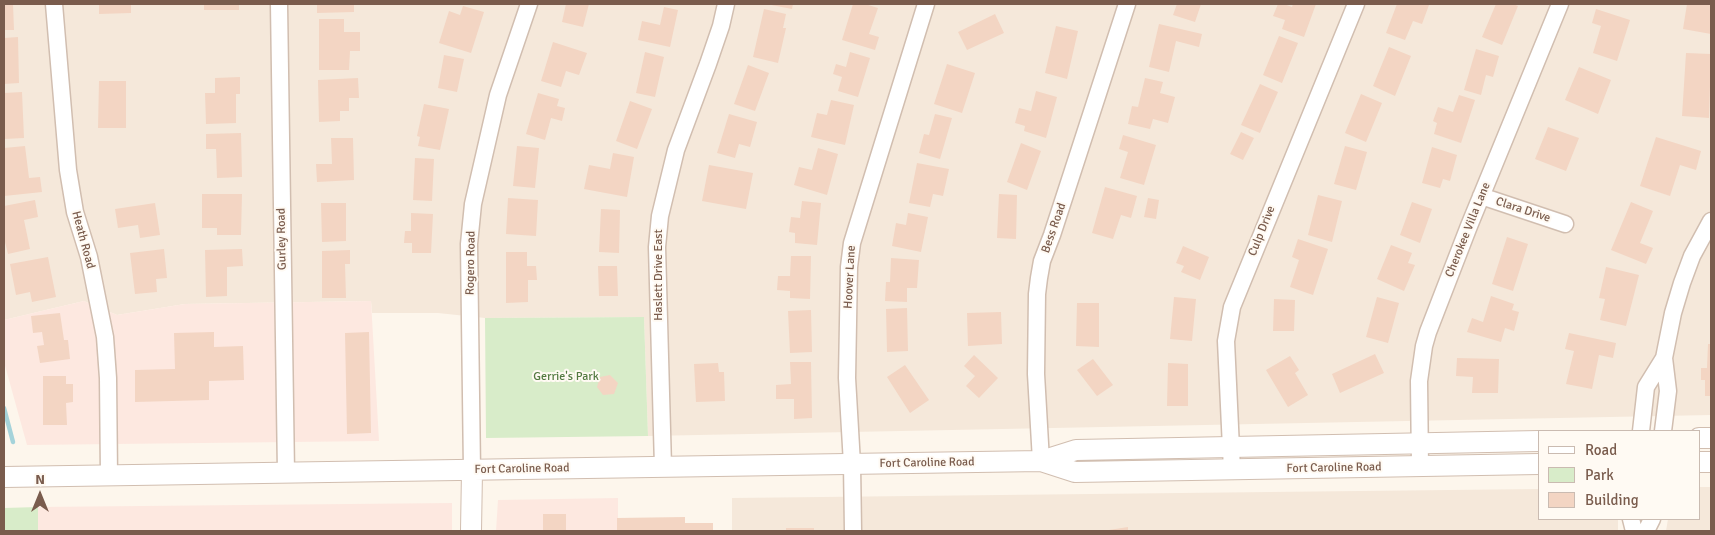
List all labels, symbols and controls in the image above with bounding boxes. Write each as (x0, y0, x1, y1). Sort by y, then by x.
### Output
street label: Cherokee Villa Lane (1442, 180, 1494, 280)
street label: Clara Drive (1494, 194, 1552, 226)
street label: Bess Road (1039, 201, 1069, 255)
street label: Culp Drive (1245, 204, 1279, 258)
street label: Gurley Road (274, 208, 290, 270)
street label: Heath Road (68, 210, 98, 270)
street label: Haslett Drive East (652, 229, 666, 321)
street label: Rogero Road (463, 231, 479, 295)
street label: Hoover Lane (841, 245, 859, 309)
park label: Gerrie's Park (533, 370, 599, 384)
legend (1538, 430, 1700, 520)
text: Road (1585, 441, 1617, 459)
street label: Fort Caroline Road (879, 455, 975, 471)
street label: Fort Caroline Road (1286, 460, 1382, 476)
street label: Fort Caroline Road (474, 461, 570, 477)
text: Park (1585, 466, 1614, 484)
north arrow (15, 470, 65, 520)
text: N (35, 471, 45, 488)
text: Building (1585, 491, 1639, 509)

